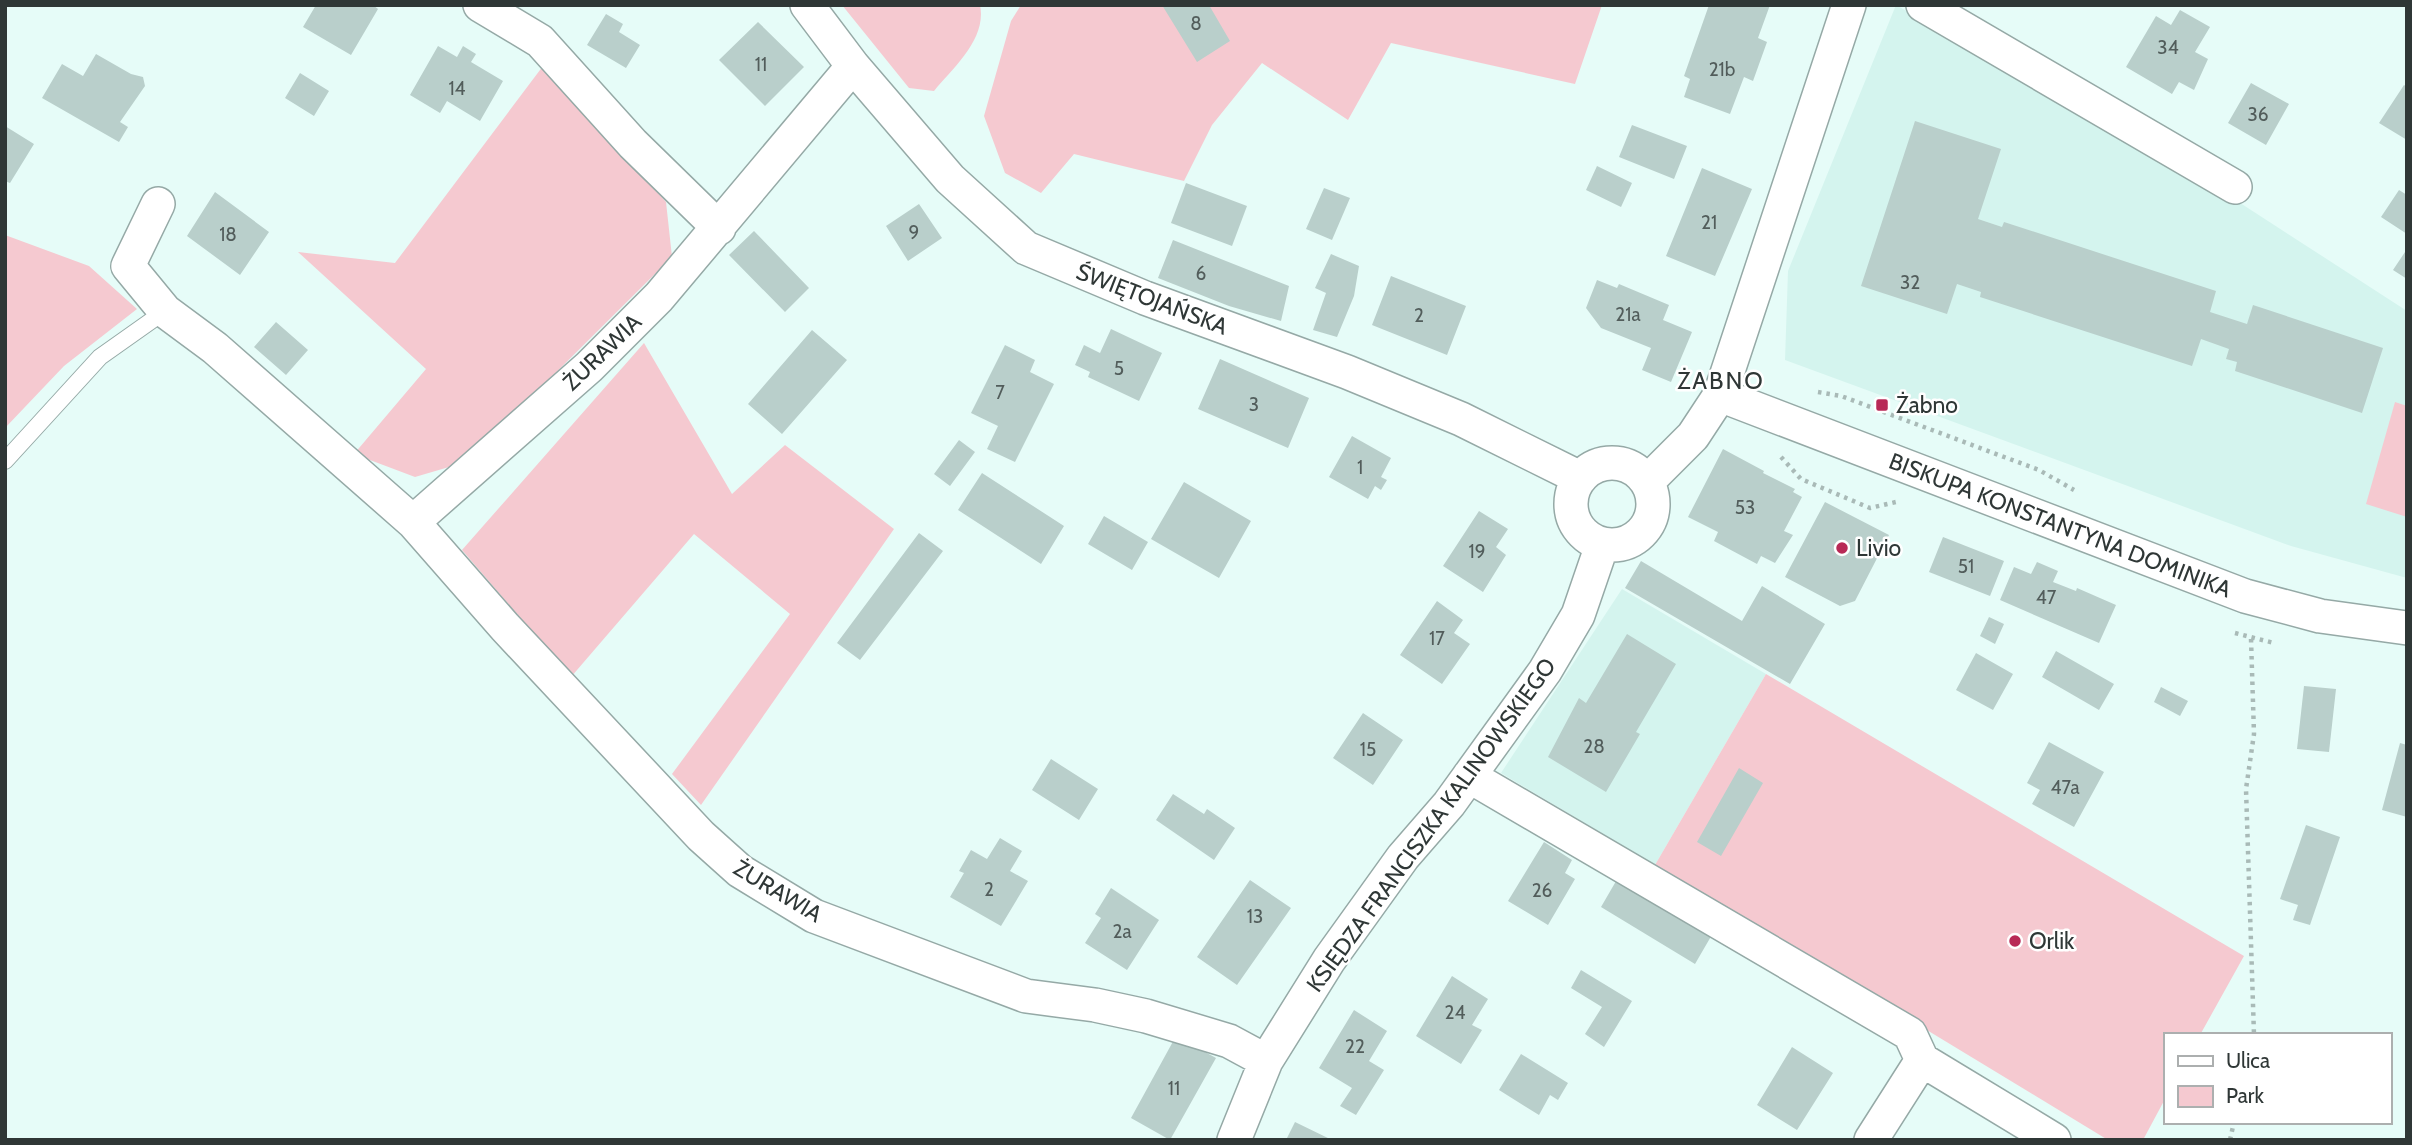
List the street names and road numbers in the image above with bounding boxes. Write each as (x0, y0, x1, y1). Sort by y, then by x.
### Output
street label: ŚWIĘTOJAŃSKA (1072, 256, 1232, 341)
street label: ŻURAWIA (557, 308, 647, 396)
street label: BISKUPA KONSTANTYNA DOMINIKA (1885, 447, 2235, 603)
street label: KSIĘDZA FRANCISZKA KALINOWSKIEGO (1300, 653, 1562, 997)
street label: ŻURAWIA (729, 854, 827, 928)

